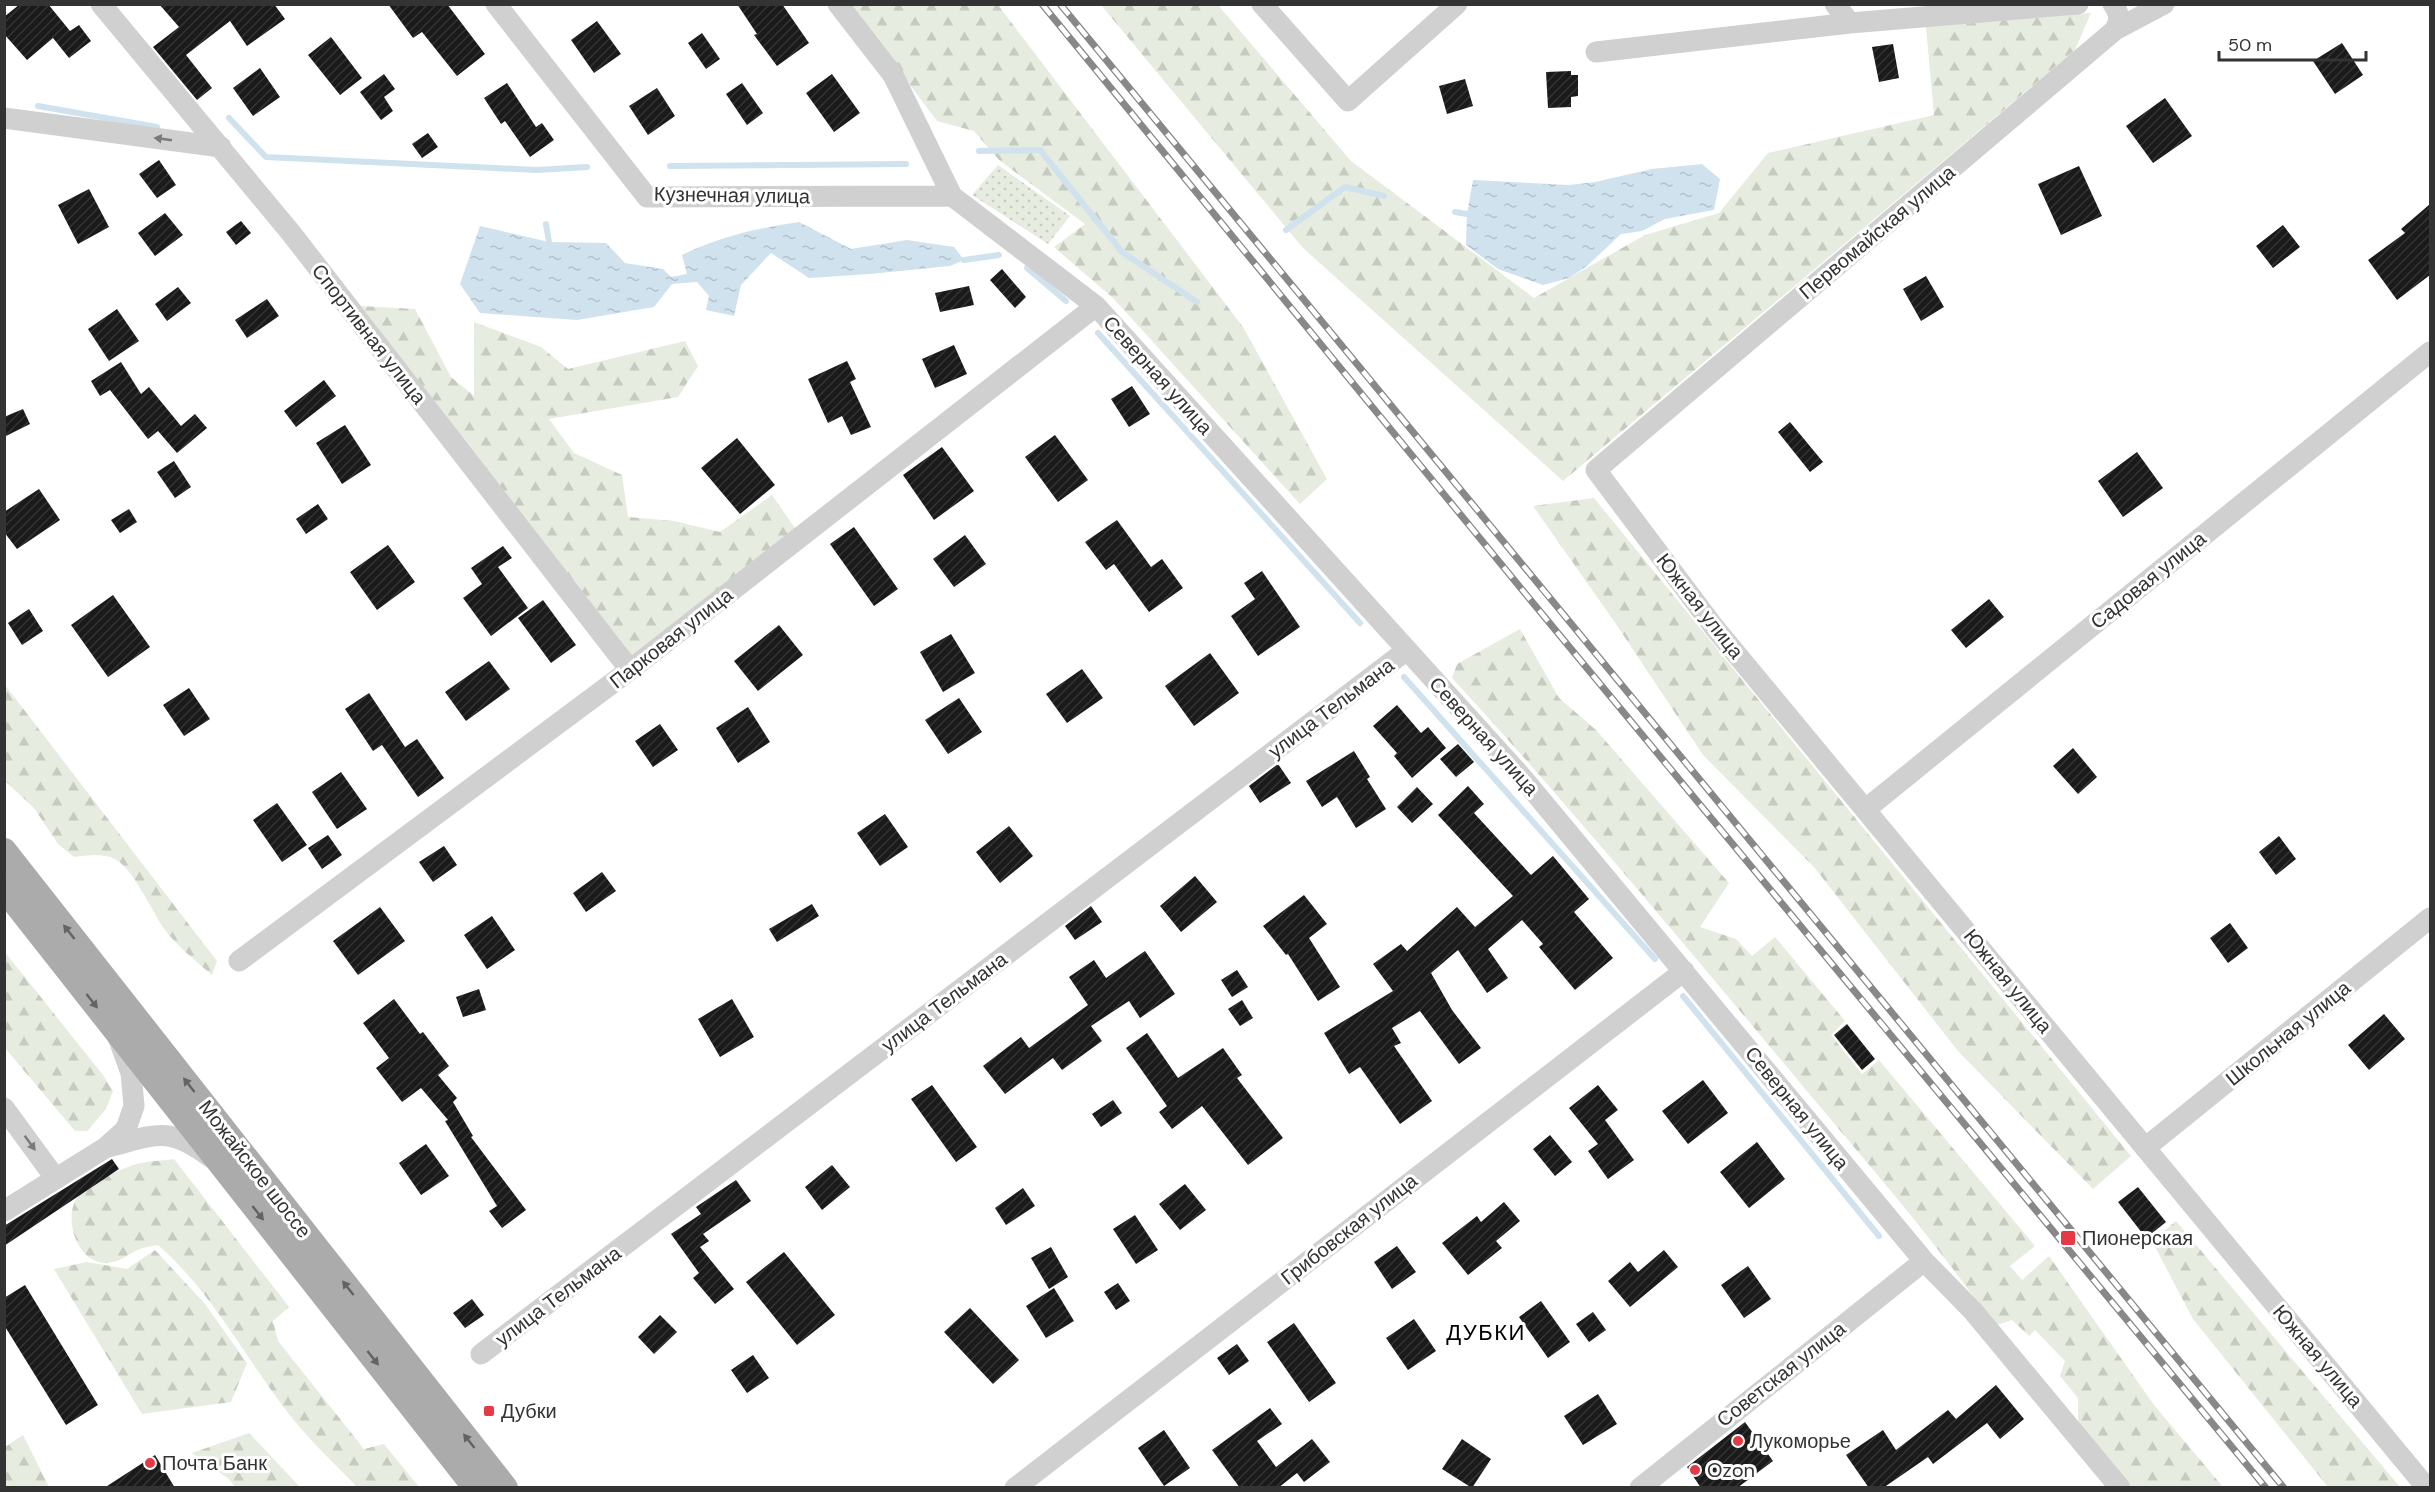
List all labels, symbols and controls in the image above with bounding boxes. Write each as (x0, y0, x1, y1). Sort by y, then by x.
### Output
scale bar (2219, 24, 2366, 62)
text: 50 m (2228, 33, 2272, 57)
one-way arrow (153, 134, 172, 144)
street label: Первомайская улица (1794, 159, 1961, 305)
street label: Кузнечная улица (654, 181, 811, 209)
street label: Спортивная улица (306, 258, 433, 410)
street label: Северная улица (1098, 310, 1219, 441)
street label: Садовая улица (2085, 525, 2212, 635)
street label: Южная улица (1651, 548, 1750, 665)
street label: Парковая улица (604, 581, 739, 694)
street label: улица Тельмана (1263, 652, 1400, 764)
street label: Северная улица (1424, 671, 1545, 802)
one-way arrow (62, 924, 75, 940)
street label: Южная улица (1958, 924, 2059, 1039)
street label: улица Тельмана (876, 946, 1013, 1058)
street label: Школьная улица (2220, 974, 2356, 1091)
one-way arrow (86, 993, 98, 1008)
street label: Северная улица (1739, 1041, 1855, 1176)
one-way arrow (183, 1078, 195, 1093)
street label: Можайское шоссе (193, 1095, 317, 1243)
one-way arrow (24, 1135, 36, 1151)
street label: Грибовская улица (1275, 1167, 1423, 1290)
one-way arrow (252, 1205, 265, 1221)
place label: Пионерская (2082, 1225, 2193, 1251)
marker: Пионерская (2059, 1229, 2077, 1247)
street label: улица Тельмана (490, 1240, 627, 1352)
one-way arrow (342, 1280, 355, 1296)
street label: Южная улица (2267, 1299, 2369, 1414)
street label: Советская улица (1711, 1315, 1851, 1433)
district label: ДУБКИ (1446, 1318, 1526, 1347)
one-way arrow (367, 1350, 379, 1365)
place label: Дубки (501, 1398, 557, 1424)
marker: Дубки (482, 1404, 496, 1418)
place label: Лукоморье (1750, 1428, 1851, 1454)
one-way arrow (463, 1434, 475, 1449)
marker: Лукоморье (1731, 1434, 1745, 1448)
place label: Почта Банк (162, 1450, 267, 1476)
marker: Почта Банк (143, 1456, 157, 1470)
place label: Ozon (1707, 1457, 1755, 1483)
marker: Ozon (1688, 1463, 1702, 1477)

